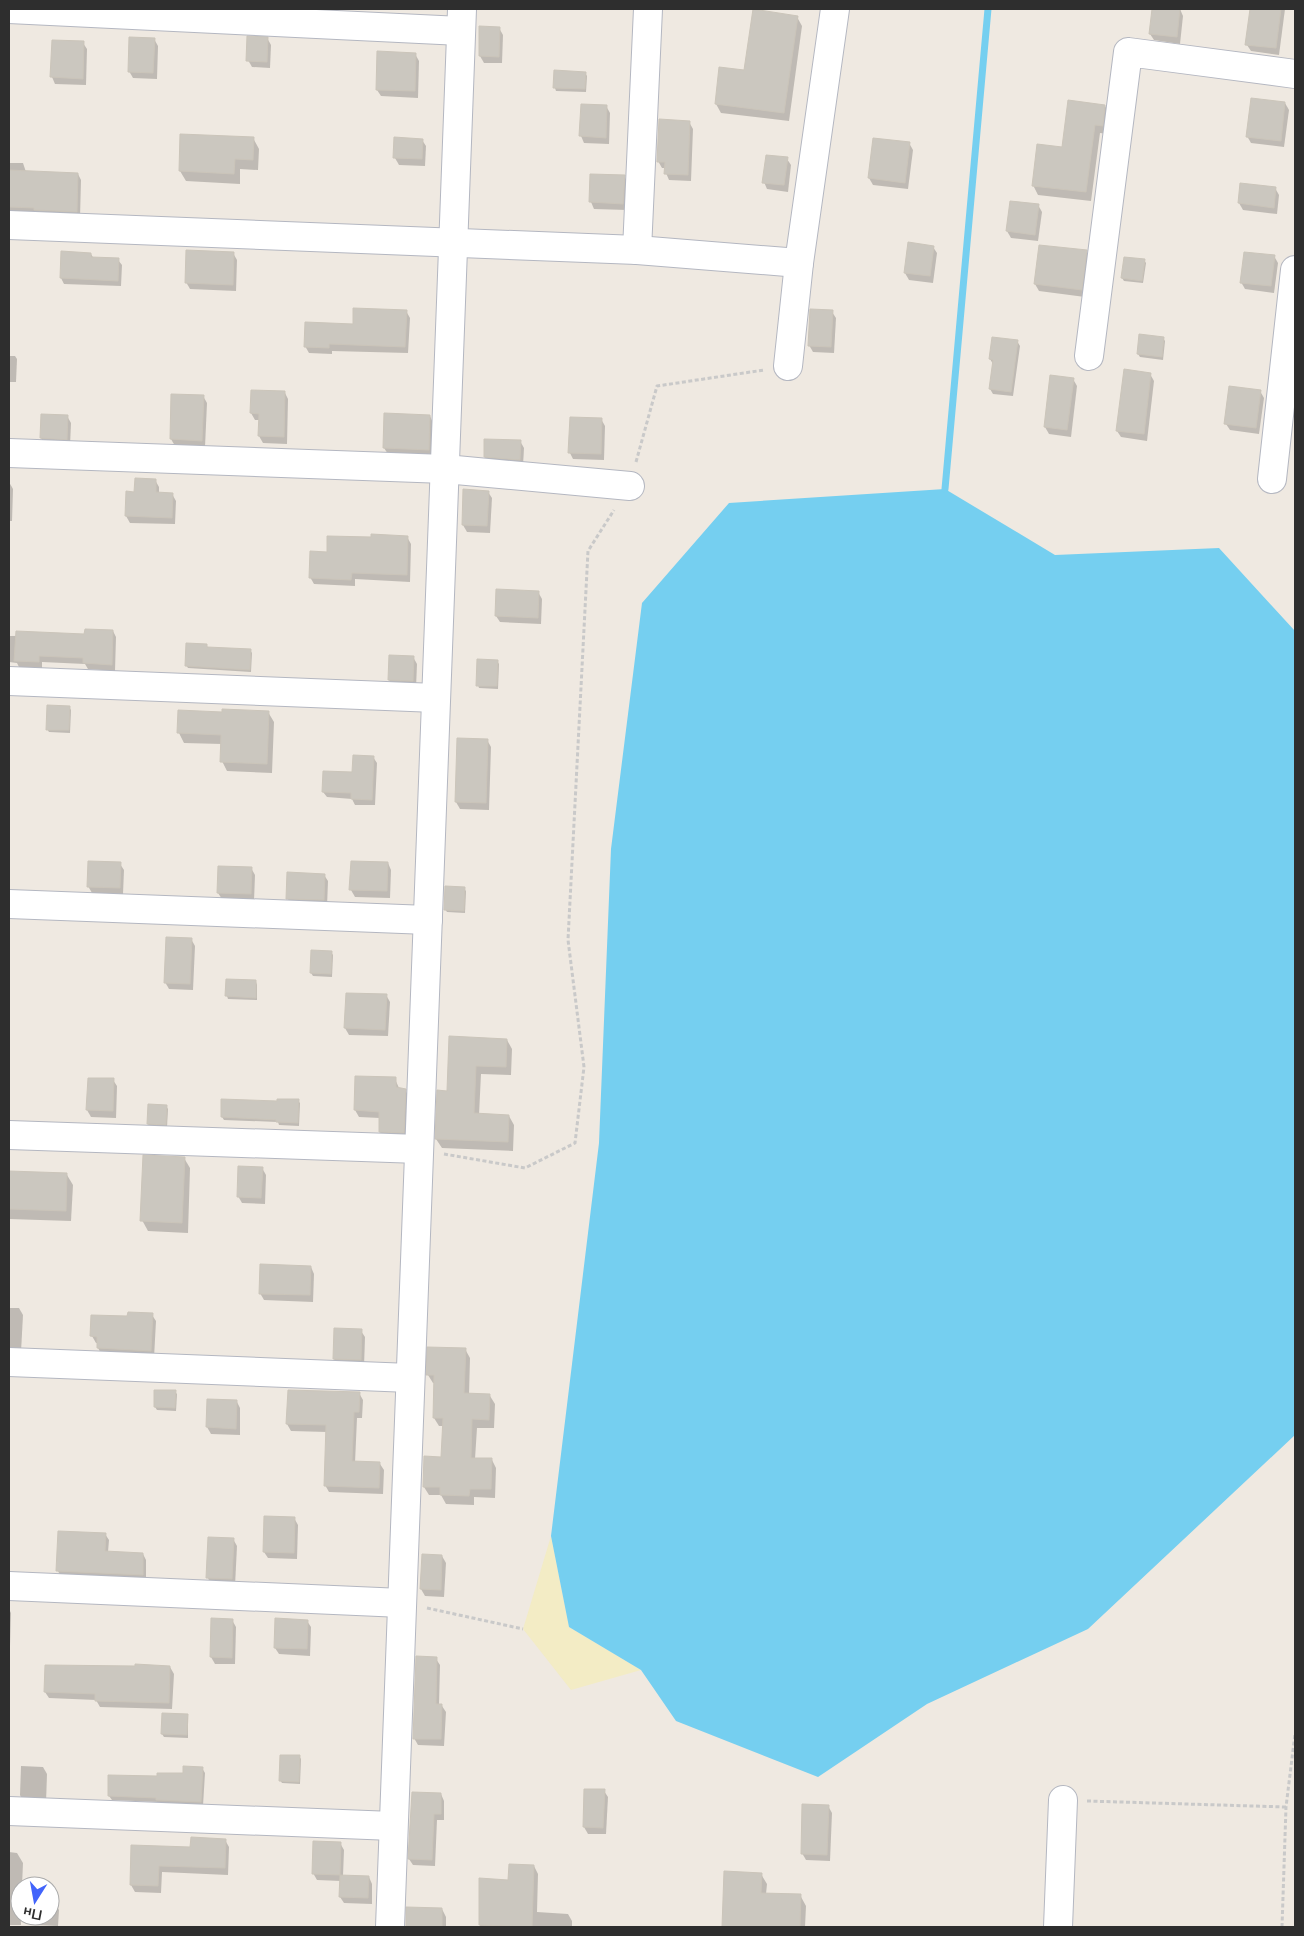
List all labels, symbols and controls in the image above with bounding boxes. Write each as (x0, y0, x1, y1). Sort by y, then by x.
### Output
north arrow (10, 1876, 60, 1926)
text: Пн (21, 1902, 44, 1924)

